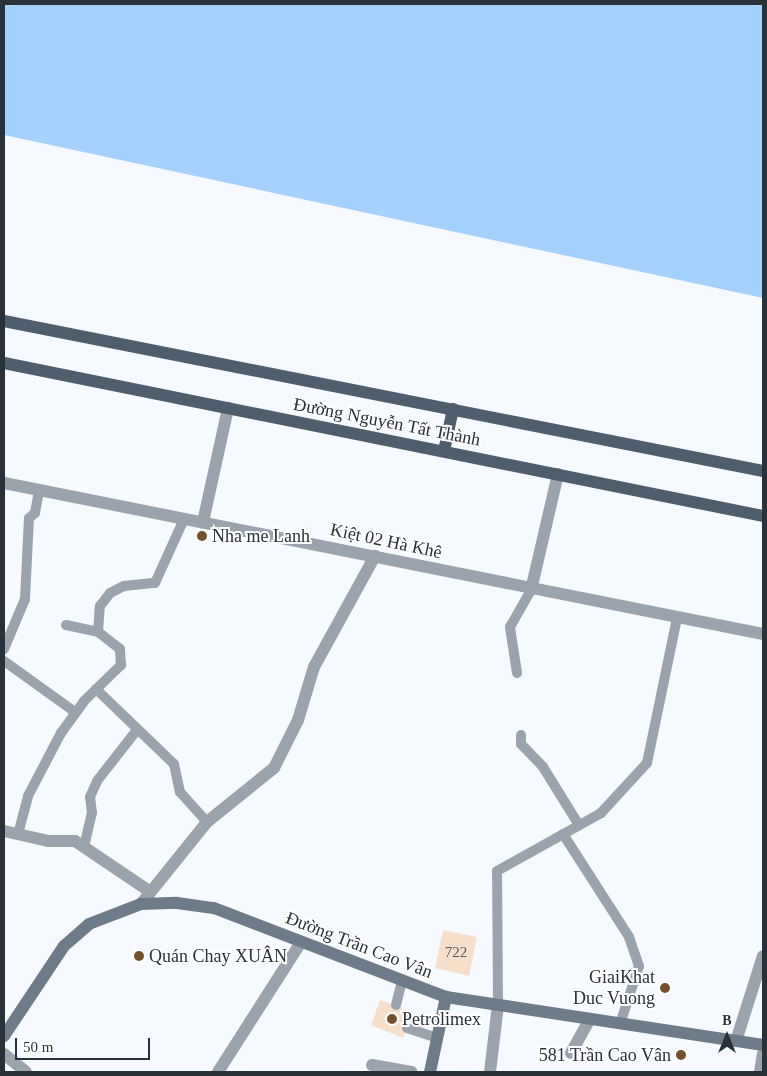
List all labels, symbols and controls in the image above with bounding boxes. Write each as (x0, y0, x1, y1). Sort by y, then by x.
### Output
street label: Đường Nguyễn Tất Thành (291, 393, 483, 451)
street label: Kiệt 02 Hà Khê (328, 519, 444, 563)
place label: Nha me Lanh (212, 525, 310, 547)
marker: Nha me Lanh (196, 530, 208, 542)
street label: Đường Trần Cao Vân (282, 907, 436, 983)
house number: 722 (445, 944, 467, 962)
place label: Quán Chay XUÂN (149, 945, 287, 967)
marker: Quán Chay XUÂN (133, 950, 145, 962)
place label: GiaiKhat Duc Vuong (573, 967, 655, 1010)
marker: GiaiKhat Duc Vuong (659, 982, 671, 994)
place label: Petrolimex (402, 1008, 481, 1030)
north arrow (702, 1011, 752, 1061)
marker: Petrolimex (386, 1013, 398, 1025)
text: B (722, 1013, 732, 1028)
scale bar (18, 1028, 152, 1060)
text: 50 m (23, 1039, 53, 1055)
place label: 581 Trần Cao Vân (538, 1044, 671, 1066)
marker: 581 Trần Cao Vân (675, 1049, 687, 1061)

